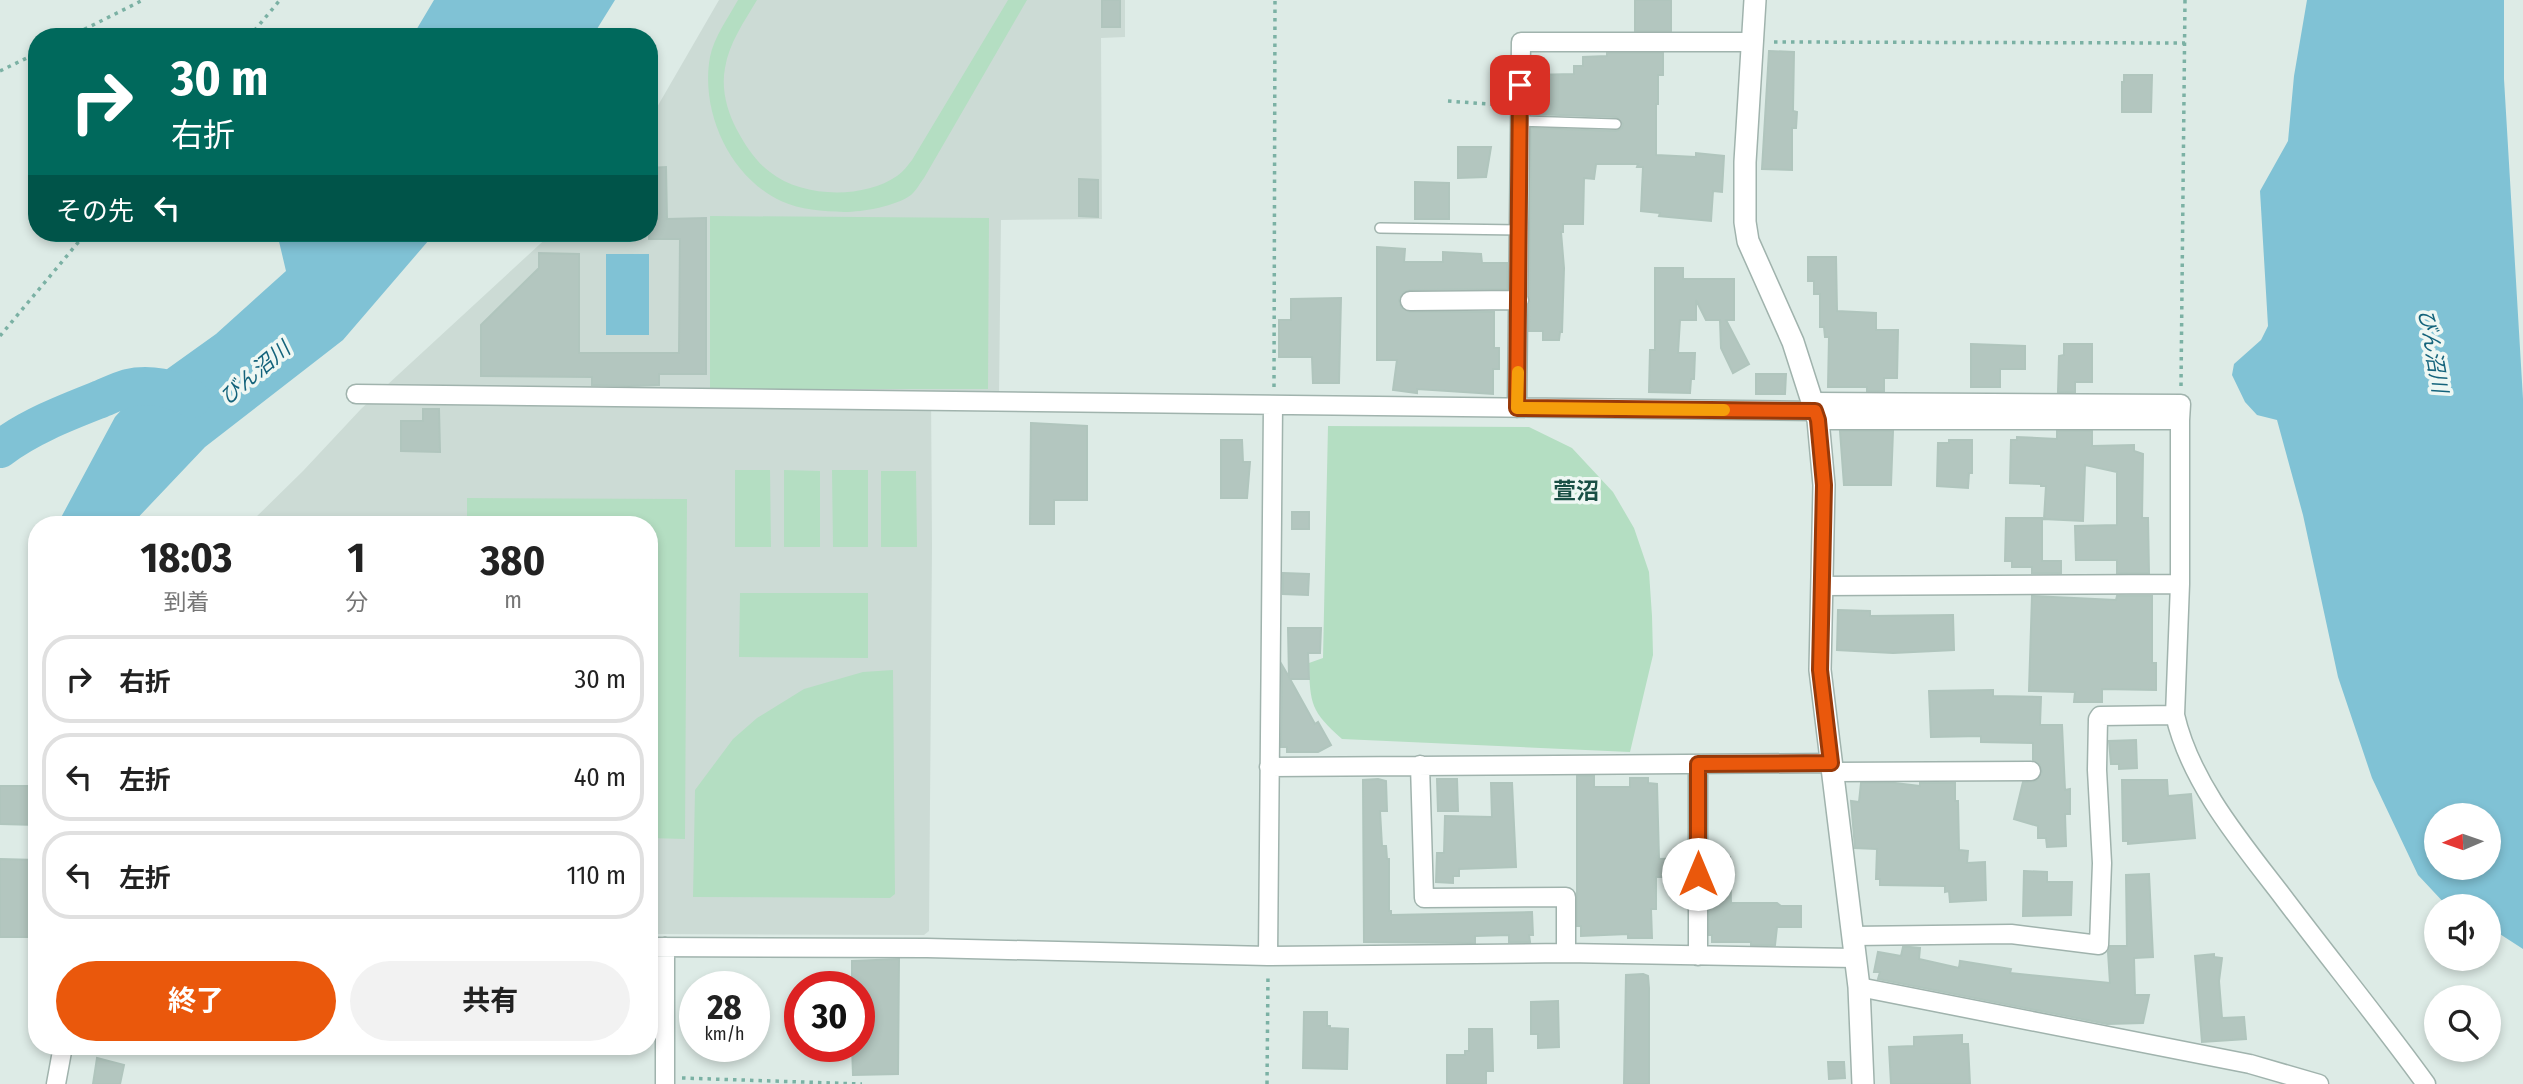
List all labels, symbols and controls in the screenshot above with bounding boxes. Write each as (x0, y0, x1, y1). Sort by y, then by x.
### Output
text: 30 m (171, 49, 269, 108)
pin (1490, 55, 1550, 115)
icon: right (56, 56, 147, 147)
icon: arrive (1501, 66, 1539, 104)
text: 右折 (171, 116, 235, 154)
icon: left (148, 189, 186, 227)
text: その先 (56, 196, 134, 227)
water label: びん沼川 (2413, 307, 2453, 397)
water label: びん沼川 (214, 335, 297, 410)
district label: 萱沼 (1553, 477, 1599, 505)
text: 18:03 (141, 533, 232, 583)
text: 1 (348, 533, 365, 583)
text: 380 (481, 536, 545, 586)
text: m (504, 586, 522, 614)
text: 到着 (163, 588, 209, 616)
text: 分 (345, 588, 368, 616)
icon: right (60, 660, 98, 698)
text: 30 m (575, 664, 626, 695)
text: 右折 (119, 667, 171, 698)
icon: left (60, 758, 98, 796)
text: 40 m (574, 762, 626, 793)
text: 左折 (119, 765, 171, 796)
north arrow (2424, 803, 2501, 880)
map controls (2424, 803, 2501, 1062)
position arrow (1661, 837, 1735, 911)
icon: left (60, 856, 98, 894)
text: 110 m (566, 860, 626, 891)
text: 左折 (119, 863, 171, 894)
button: sound (2424, 894, 2501, 971)
button: 終了 (56, 961, 336, 1041)
button: 共有 (350, 961, 630, 1041)
speed limit sign: 30 (784, 971, 875, 1062)
button: search (2424, 985, 2501, 1062)
text: 28 (707, 986, 742, 1028)
text: km/h (704, 1023, 745, 1045)

